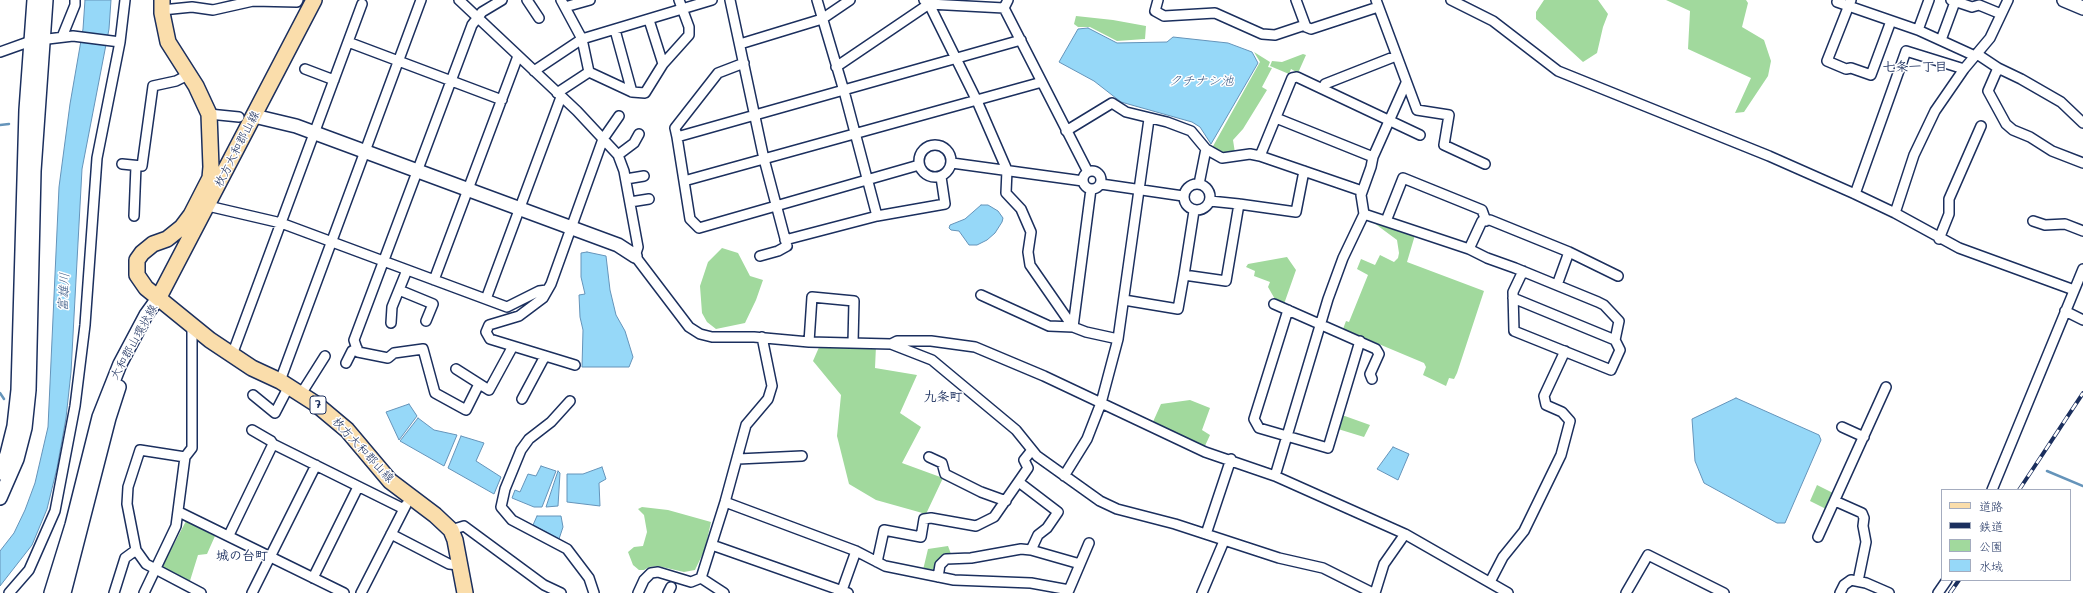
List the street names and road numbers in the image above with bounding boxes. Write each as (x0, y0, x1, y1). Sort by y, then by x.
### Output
street label: 枚方大和郡山線 (212, 108, 262, 190)
street label: 大和郡山環状線 (107, 302, 161, 382)
road number: 7 (310, 396, 326, 414)
street label: 枚方大和郡山線 (329, 414, 397, 486)

